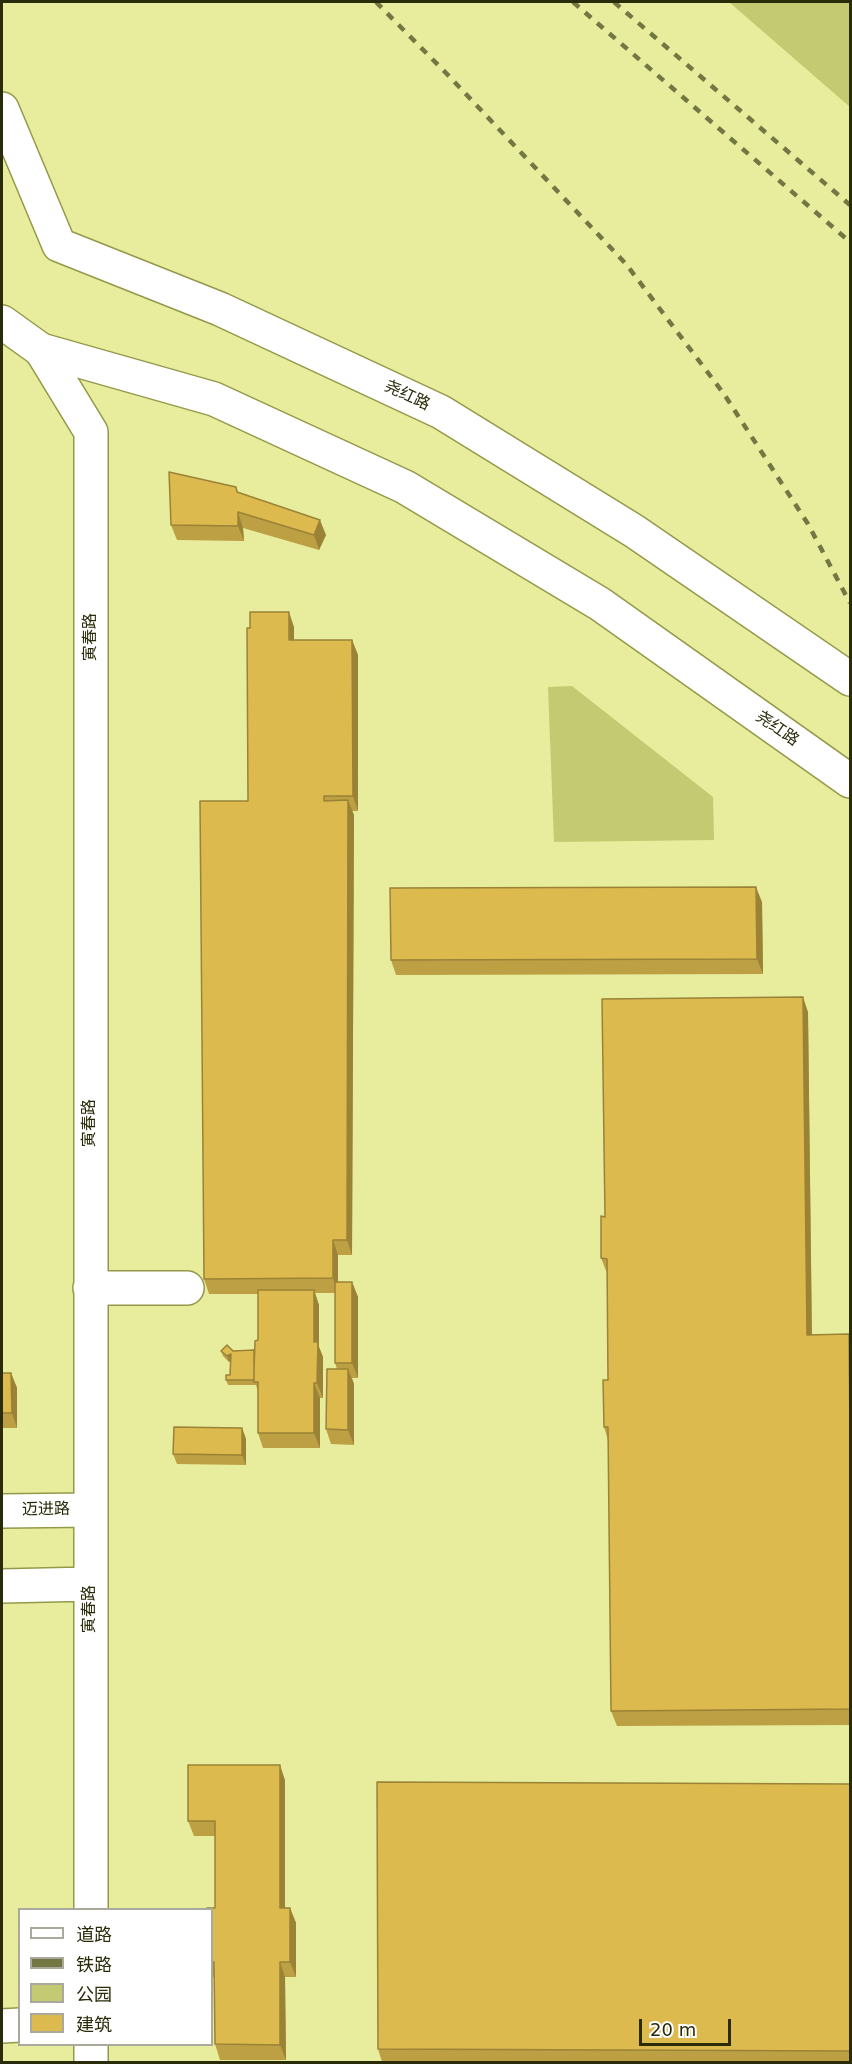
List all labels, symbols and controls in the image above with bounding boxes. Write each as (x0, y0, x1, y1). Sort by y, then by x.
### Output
street label: 尧红路 (381, 377, 433, 415)
street label: 寅春路 (81, 613, 101, 661)
street label: 尧红路 (752, 707, 802, 751)
street label: 寅春路 (80, 1099, 100, 1147)
street label: 迈进路 (22, 1500, 70, 1520)
street label: 寅春路 (80, 1585, 100, 1633)
legend (18, 1908, 213, 2046)
text: 道路 (76, 1924, 112, 1945)
text: 铁路 (76, 1954, 112, 1975)
text: 公园 (76, 1984, 112, 2005)
scale bar (642, 2007, 734, 2045)
text: 建筑 (76, 2014, 112, 2035)
text: 20 m (650, 2019, 696, 2040)

